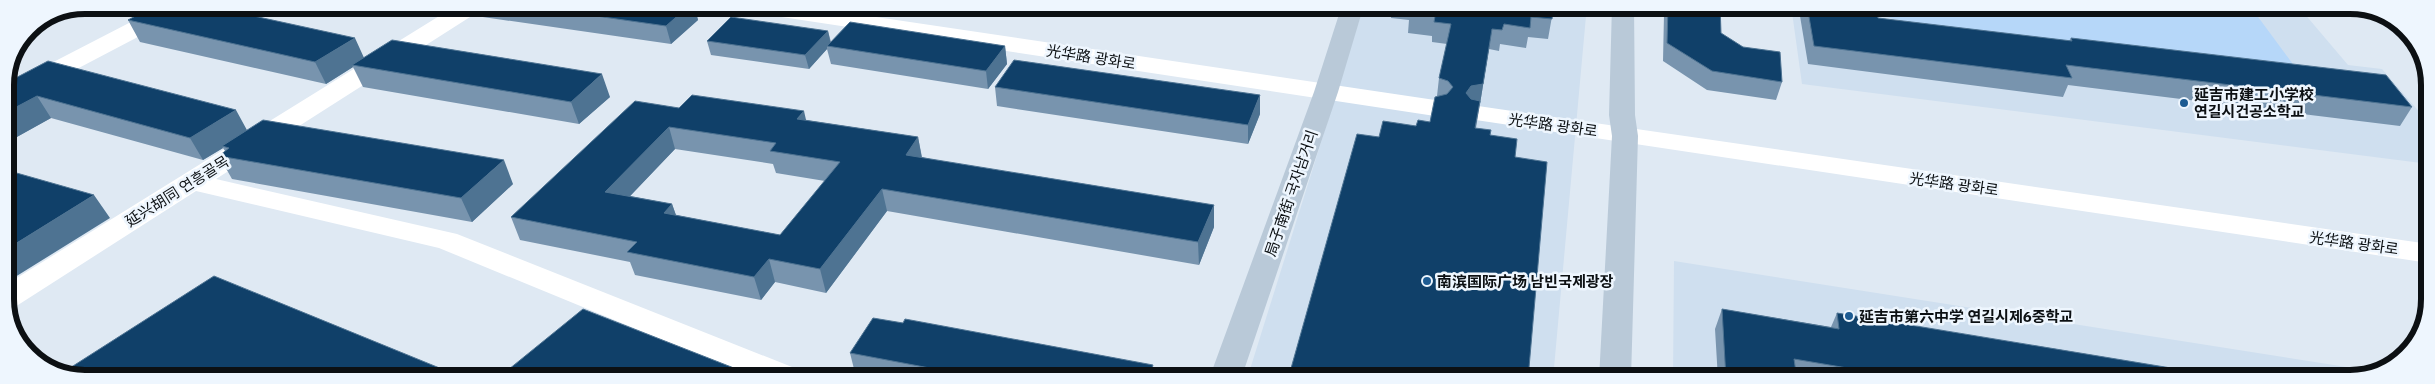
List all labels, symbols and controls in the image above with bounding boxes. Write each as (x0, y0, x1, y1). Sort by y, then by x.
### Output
street label: 光华路 광화로 (1045, 41, 1137, 73)
place label: 延吉市建工小学校 연길시건공소학교 (2194, 85, 2314, 121)
marker: 延吉市建工小学校 연길시건공소학교 (2178, 97, 2190, 109)
street label: 光华路 광화로 (1507, 109, 1599, 141)
street label: 局子南街 국자남거리 (1260, 127, 1322, 259)
street label: 延兴胡同 연흥골목 (122, 151, 232, 231)
street label: 光华路 광화로 (1908, 168, 2000, 200)
street label: 光华路 광화로 (2308, 227, 2400, 259)
place label: 南滨国际广场 남빈국제광장 (1437, 272, 1614, 291)
marker: 南滨国际广场 남빈국제광장 (1421, 275, 1433, 287)
place label: 延吉市第六中学 연길시제6중학교 (1859, 307, 2073, 326)
marker: 延吉市第六中学 연길시제6중학교 (1843, 310, 1855, 322)

